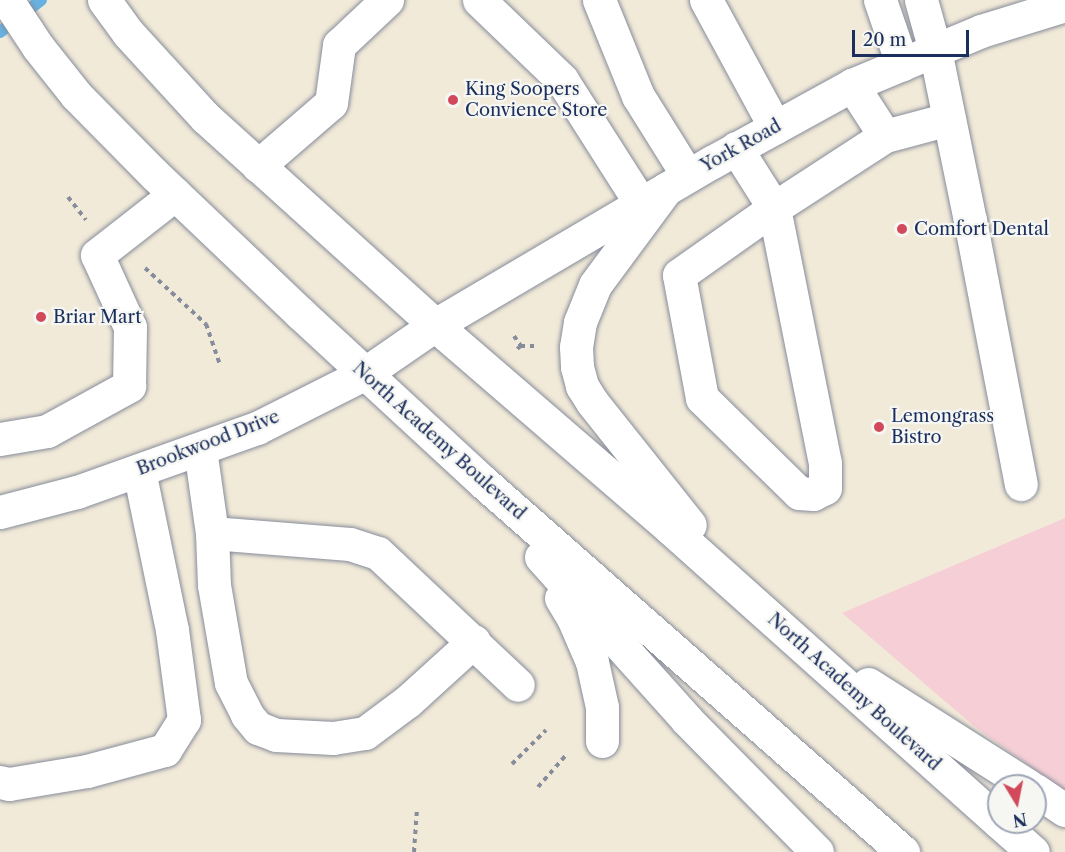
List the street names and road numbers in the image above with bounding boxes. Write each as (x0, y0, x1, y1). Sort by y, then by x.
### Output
street label: York Road (697, 115, 785, 177)
street label: North Academy Boulevard (348, 357, 530, 525)
street label: Brookwood Drive (134, 406, 282, 480)
street label: North Academy Boulevard (763, 608, 945, 776)

